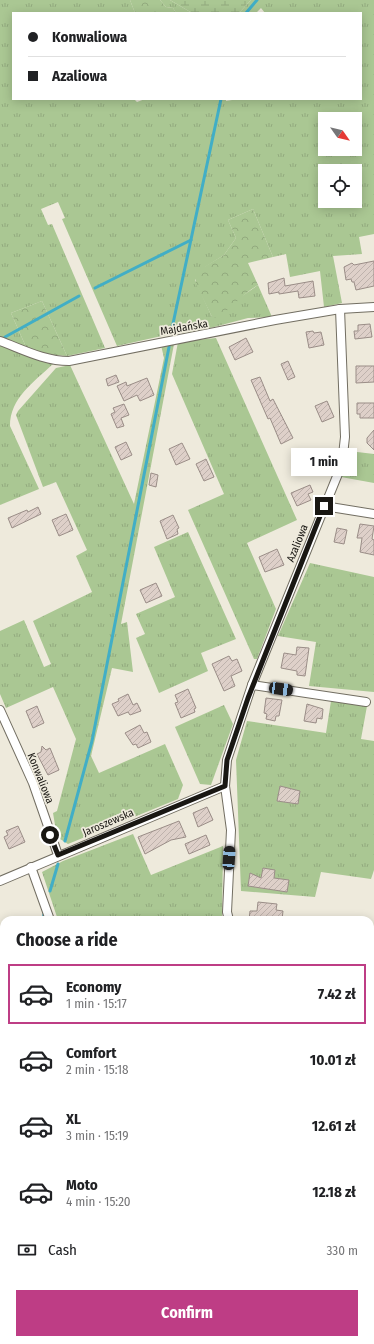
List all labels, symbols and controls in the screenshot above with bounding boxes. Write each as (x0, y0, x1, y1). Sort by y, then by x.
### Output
text: Konwaliowa (52, 28, 127, 46)
text: Azaliowa (52, 67, 107, 85)
north arrow (318, 112, 362, 156)
map controls (318, 112, 362, 208)
button: locate (318, 164, 362, 208)
street label: Majdańska (159, 317, 209, 338)
callout: 1 min (291, 448, 357, 476)
text: 1 min (310, 454, 338, 469)
route end (315, 497, 333, 515)
street label: Azaliowa (284, 523, 311, 564)
car (268, 681, 294, 697)
street label: Konwaliowa (24, 751, 57, 805)
street label: Jaroszewska (81, 806, 136, 839)
route start (41, 826, 59, 844)
car (222, 846, 236, 870)
text: Choose a ride (16, 929, 118, 951)
icon: car (18, 976, 54, 1012)
text: Economy (66, 978, 121, 996)
text: 7.42 zł (318, 985, 356, 1003)
text: 1 min · 15:17 (66, 996, 127, 1011)
icon: car (18, 1042, 54, 1078)
text: Comfort (66, 1044, 117, 1062)
text: 10.01 zł (310, 1051, 356, 1069)
text: 2 min · 15:18 (66, 1062, 129, 1077)
icon: car (18, 1108, 54, 1144)
text: XL (66, 1110, 81, 1128)
text: 12.61 zł (312, 1117, 356, 1135)
text: 3 min · 15:19 (66, 1128, 129, 1143)
icon: car (18, 1174, 54, 1210)
text: Moto (66, 1176, 98, 1194)
text: 12.18 zł (312, 1183, 356, 1201)
text: 4 min · 15:20 (66, 1194, 131, 1209)
icon: cash (16, 1239, 38, 1261)
text: Cash (48, 1241, 77, 1259)
text: 330 m (326, 1243, 358, 1258)
button: Confirm (16, 1290, 358, 1336)

